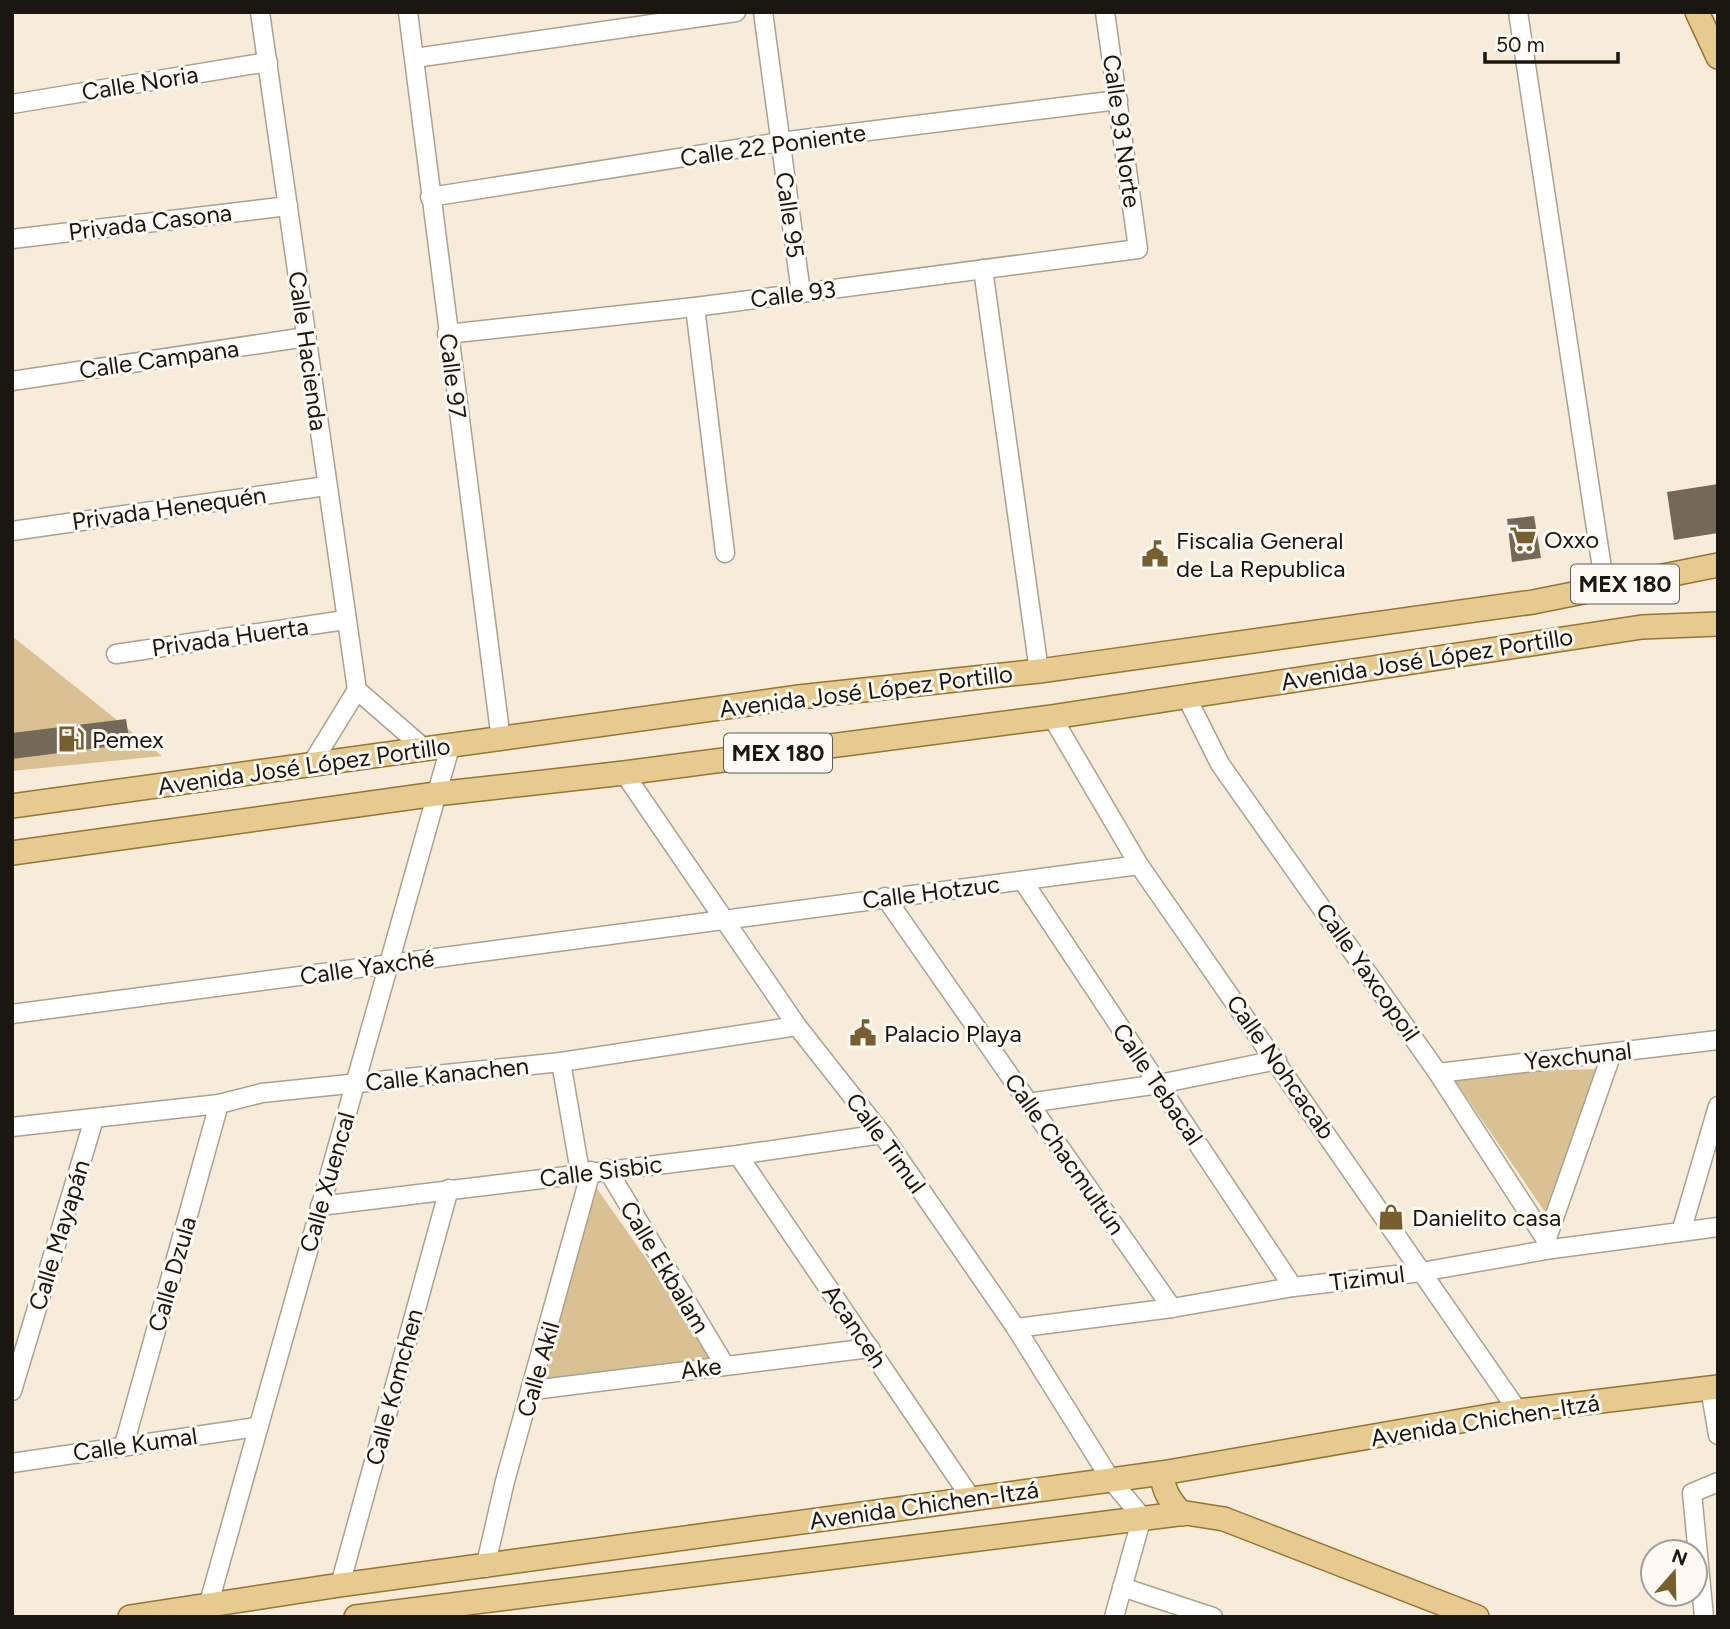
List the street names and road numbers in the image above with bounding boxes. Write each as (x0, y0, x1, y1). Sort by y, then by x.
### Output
street label: Calle 93 Norte (1097, 53, 1147, 209)
street label: Calle Noria (80, 59, 200, 107)
street label: Calle 22 Poniente (678, 118, 868, 172)
street label: Calle 95 (770, 170, 810, 260)
street label: Privada Casona (67, 198, 233, 246)
street label: Calle Hacienda (282, 269, 334, 433)
street label: Calle 93 (749, 274, 837, 314)
street label: Calle 97 (433, 332, 473, 420)
street label: Calle Campana (77, 333, 241, 385)
street label: Privada Henequén (70, 480, 268, 536)
road number: MEX 180 (1571, 564, 1679, 604)
street label: Privada Huerta (150, 612, 310, 662)
street label: Avenida José López Portillo (1279, 622, 1575, 696)
street label: Avenida José López Portillo (718, 659, 1014, 723)
street label: Avenida José López Portillo (156, 731, 452, 801)
road number: MEX 180 (724, 734, 832, 772)
street label: Calle Hotzuc (861, 869, 1001, 915)
street label: Calle Yaxcopoil (1310, 898, 1426, 1046)
street label: Calle Yaxché (298, 943, 436, 991)
street label: Calle Nohcacab (1220, 989, 1342, 1145)
street label: Calle Tebacal (1107, 1018, 1209, 1150)
street label: Yexchunal (1523, 1036, 1633, 1076)
street label: Calle Kanachen (364, 1051, 530, 1097)
street label: Calle Chacmultún (999, 1068, 1131, 1240)
street label: Calle Timul (840, 1087, 932, 1199)
street label: Calle Xuencal (293, 1109, 361, 1255)
street label: Calle Sisbic (538, 1149, 664, 1193)
street label: Calle Mayapán (22, 1156, 96, 1314)
street label: Calle Ekbalam (614, 1196, 716, 1338)
street label: Calle Dzula (142, 1213, 202, 1335)
street label: Tizimul (1328, 1259, 1406, 1297)
street label: Acanceh (817, 1279, 893, 1373)
street label: Calle Komchen (359, 1306, 429, 1468)
street label: Calle Akil (511, 1318, 565, 1420)
street label: Ake (679, 1351, 723, 1385)
street label: Avenida Chichen-Itzá (1369, 1388, 1601, 1452)
street label: Calle Kumal (71, 1421, 199, 1467)
street label: Avenida Chichen-Itzá (808, 1475, 1040, 1535)

